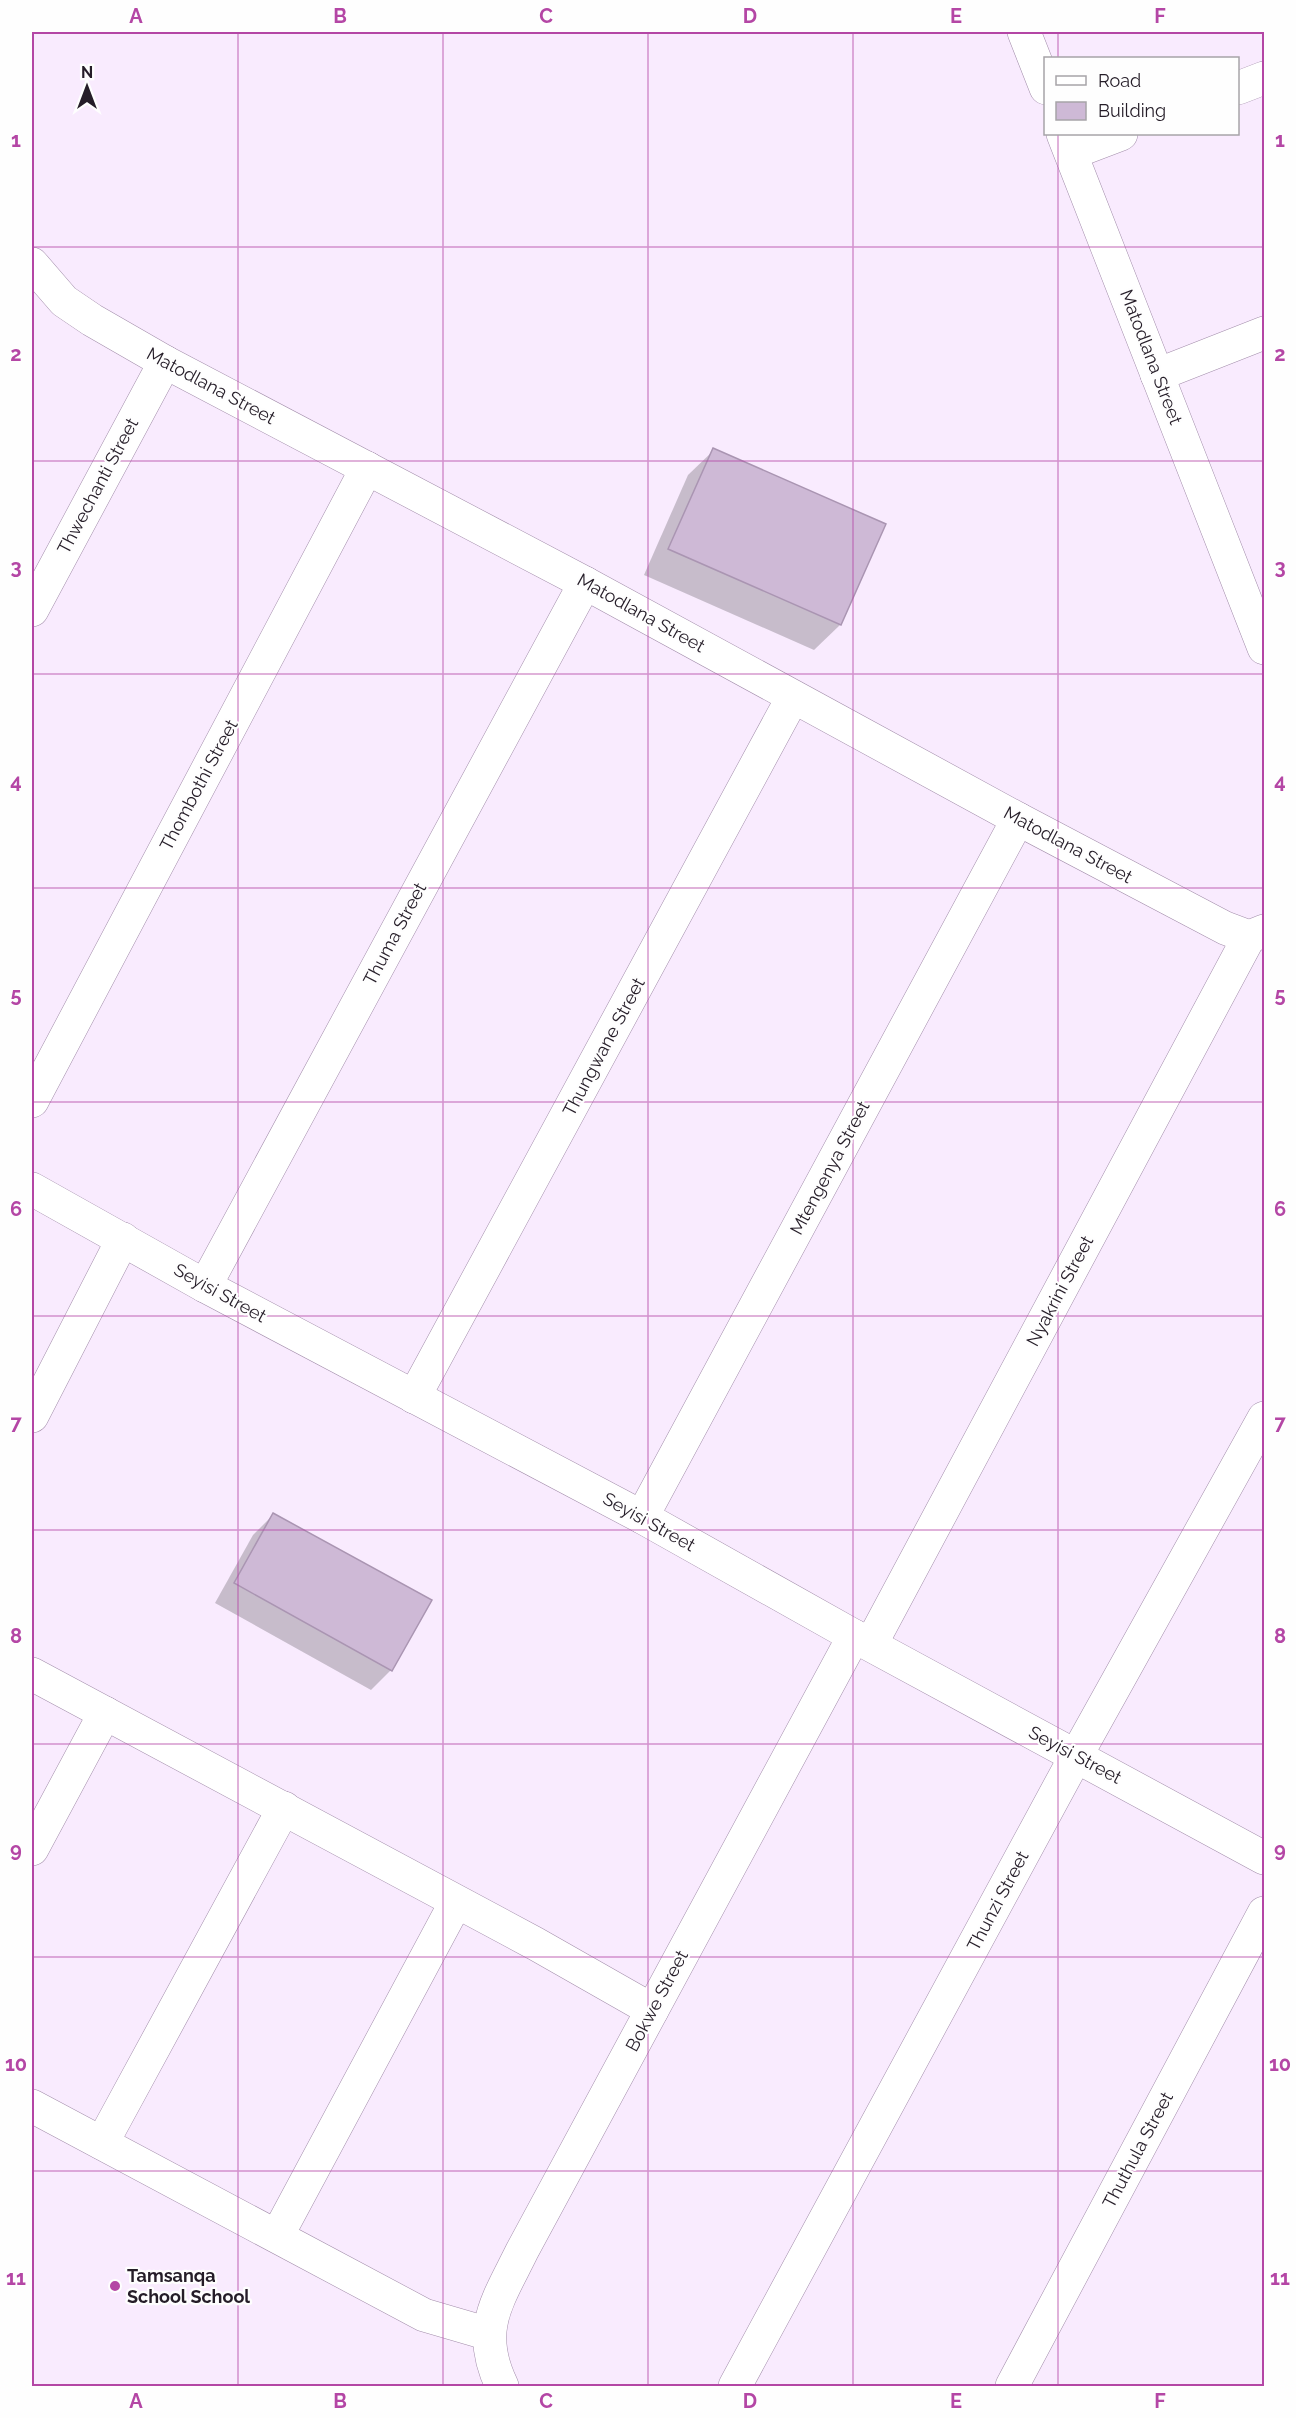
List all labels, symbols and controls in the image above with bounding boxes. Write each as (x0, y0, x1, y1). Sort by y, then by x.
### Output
text: A (129, 4, 143, 28)
text: B (333, 4, 347, 28)
text: C (539, 4, 553, 28)
text: D (743, 4, 757, 28)
text: E (950, 4, 962, 28)
text: F (1154, 4, 1166, 28)
north arrow (57, 57, 117, 117)
legend (1044, 57, 1239, 135)
text: N (81, 63, 93, 82)
text: Road (1098, 70, 1141, 91)
text: Building (1098, 100, 1166, 121)
text: 1 (11, 128, 21, 152)
text: 1 (1275, 128, 1285, 152)
street label: Matodlana Street (1116, 286, 1187, 427)
text: 2 (10, 342, 22, 366)
text: 2 (1274, 342, 1286, 366)
street label: Matodlana Street (143, 343, 279, 428)
street label: Thwechanti Street (53, 414, 142, 557)
text: 3 (10, 555, 22, 579)
text: 3 (1274, 555, 1286, 579)
street label: Matodlana Street (574, 569, 709, 656)
street label: Thombothi Street (155, 716, 242, 854)
text: 4 (10, 769, 22, 793)
text: 4 (1274, 769, 1286, 793)
street label: Matodlana Street (1000, 802, 1136, 887)
street label: Thuma Street (359, 879, 430, 989)
street label: Thungwane Street (558, 974, 649, 1119)
text: 5 (10, 983, 22, 1007)
text: 5 (1274, 983, 1286, 1007)
street label: Mtengenya Street (785, 1097, 874, 1238)
text: 6 (10, 1197, 22, 1221)
text: 6 (1274, 1197, 1286, 1221)
street label: Nyakrini Street (1022, 1232, 1097, 1350)
street label: Seyisi Street (171, 1259, 270, 1326)
text: 7 (10, 1411, 22, 1435)
text: 7 (1274, 1411, 1286, 1435)
street label: Seyisi Street (600, 1488, 699, 1555)
text: 8 (10, 1624, 22, 1648)
text: 8 (1274, 1624, 1286, 1648)
street label: Seyisi Street (1025, 1721, 1125, 1788)
text: 9 (10, 1838, 22, 1862)
text: 9 (1274, 1838, 1286, 1862)
street label: Thunzi Street (962, 1847, 1033, 1954)
street label: Bokwe Street (621, 1947, 692, 2055)
text: 10 (5, 2052, 27, 2076)
text: 10 (1269, 2052, 1291, 2076)
street label: Thuthula Street (1098, 2088, 1177, 2211)
place label: Tamsanqa School School (127, 2265, 250, 2307)
text: 11 (6, 2266, 26, 2290)
text: 11 (1270, 2266, 1290, 2290)
marker: Tamsanqa School School (108, 2279, 122, 2293)
text: A (129, 2389, 143, 2413)
text: B (333, 2389, 347, 2413)
text: C (539, 2389, 553, 2413)
text: D (743, 2389, 757, 2413)
text: E (950, 2389, 962, 2413)
text: F (1154, 2389, 1166, 2413)

